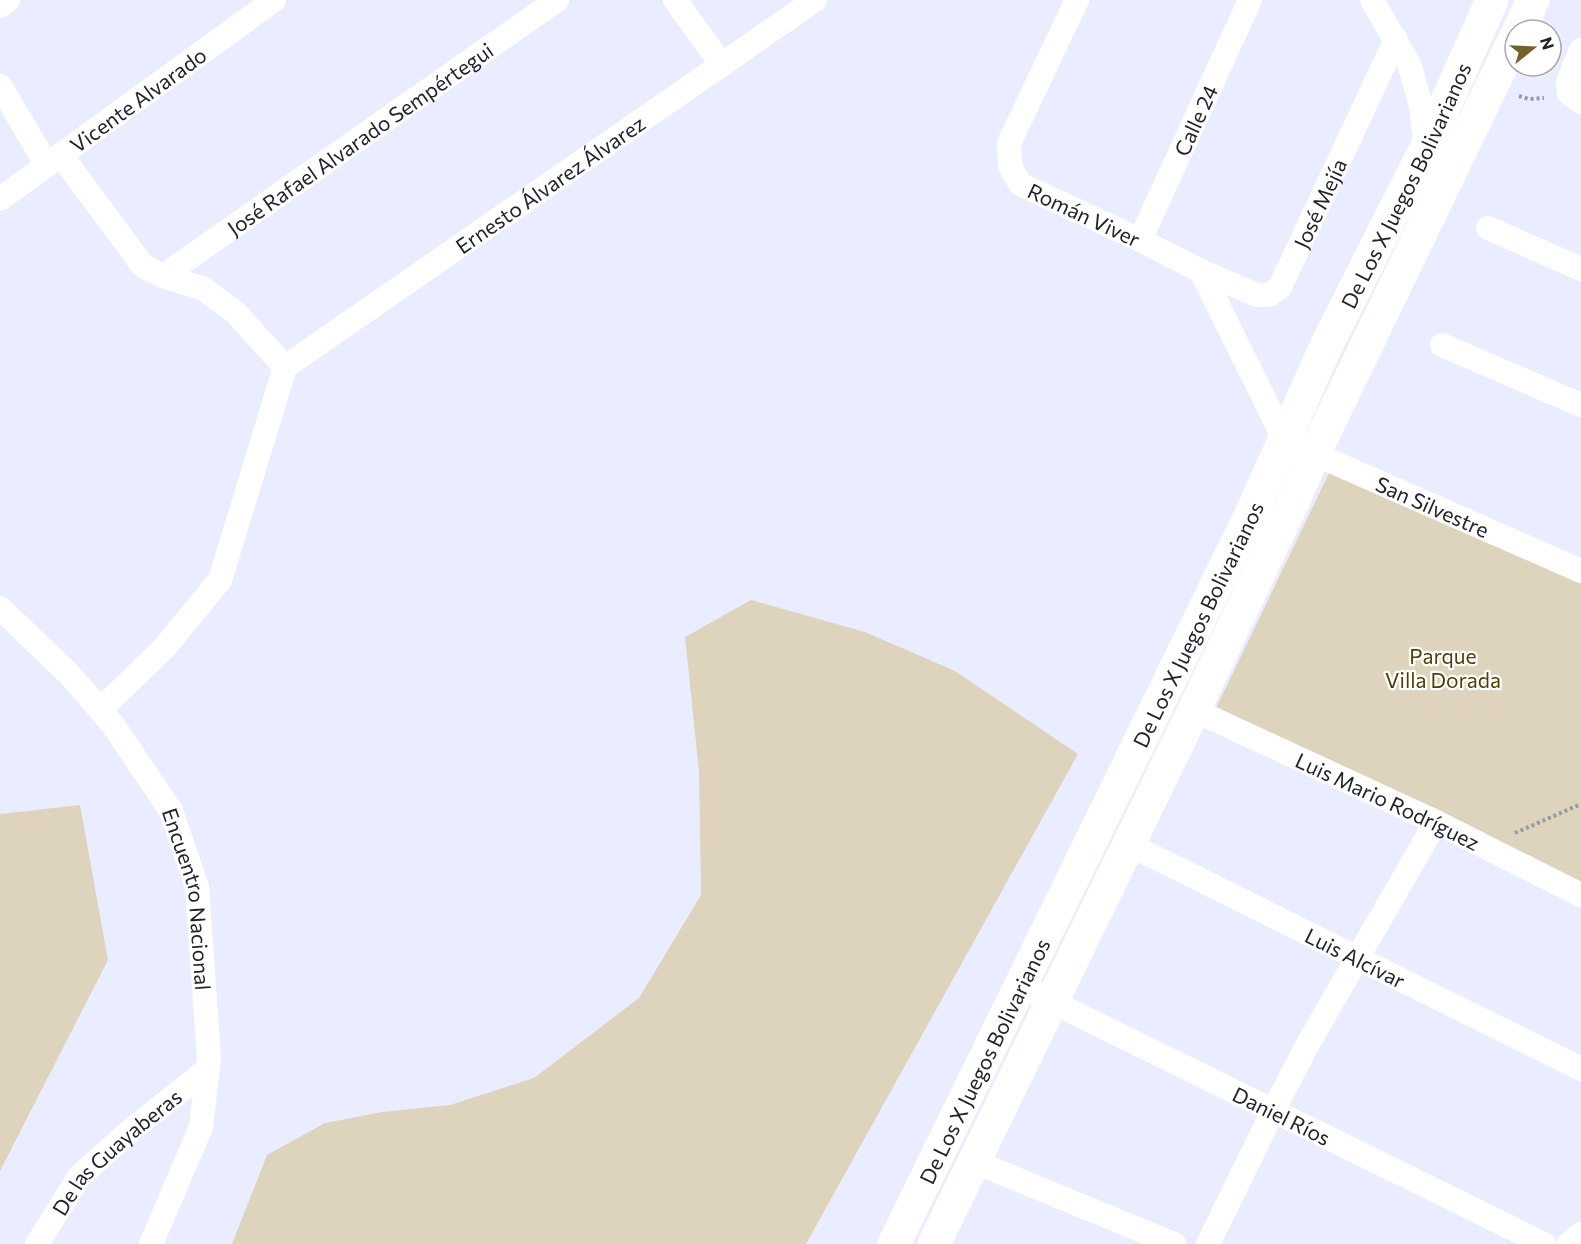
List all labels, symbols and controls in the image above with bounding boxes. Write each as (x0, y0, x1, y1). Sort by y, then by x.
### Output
north arrow (1503, 18, 1563, 78)
text: N (1537, 35, 1559, 52)
street label: José Rafael Alvarado Sempértegui (222, 37, 497, 240)
street label: Vicente Alvarado (65, 41, 211, 157)
street label: De Los X Juegos Bolivarianos (1335, 58, 1475, 312)
street label: Calle 24 (1168, 80, 1222, 159)
street label: Ernesto Álvarez Álvarez (450, 110, 649, 258)
street label: José Mejía (1288, 154, 1351, 252)
street label: Román Viver (1024, 177, 1144, 251)
street label: San Silvestre (1372, 470, 1493, 542)
street label: De Los X Juegos Bolivarianos (1127, 498, 1268, 751)
park label: Parque Villa Dorada (1385, 643, 1501, 692)
street label: Luis Mario Rodríguez (1292, 746, 1484, 855)
street label: Encuentro Nacional (158, 804, 217, 991)
street label: Luis Alcívar (1301, 922, 1410, 992)
street label: De Los X Juegos Bolivarianos (913, 934, 1054, 1188)
street label: Daniel Ríos (1229, 1080, 1335, 1150)
street label: De las Guayaberas (46, 1083, 186, 1219)

